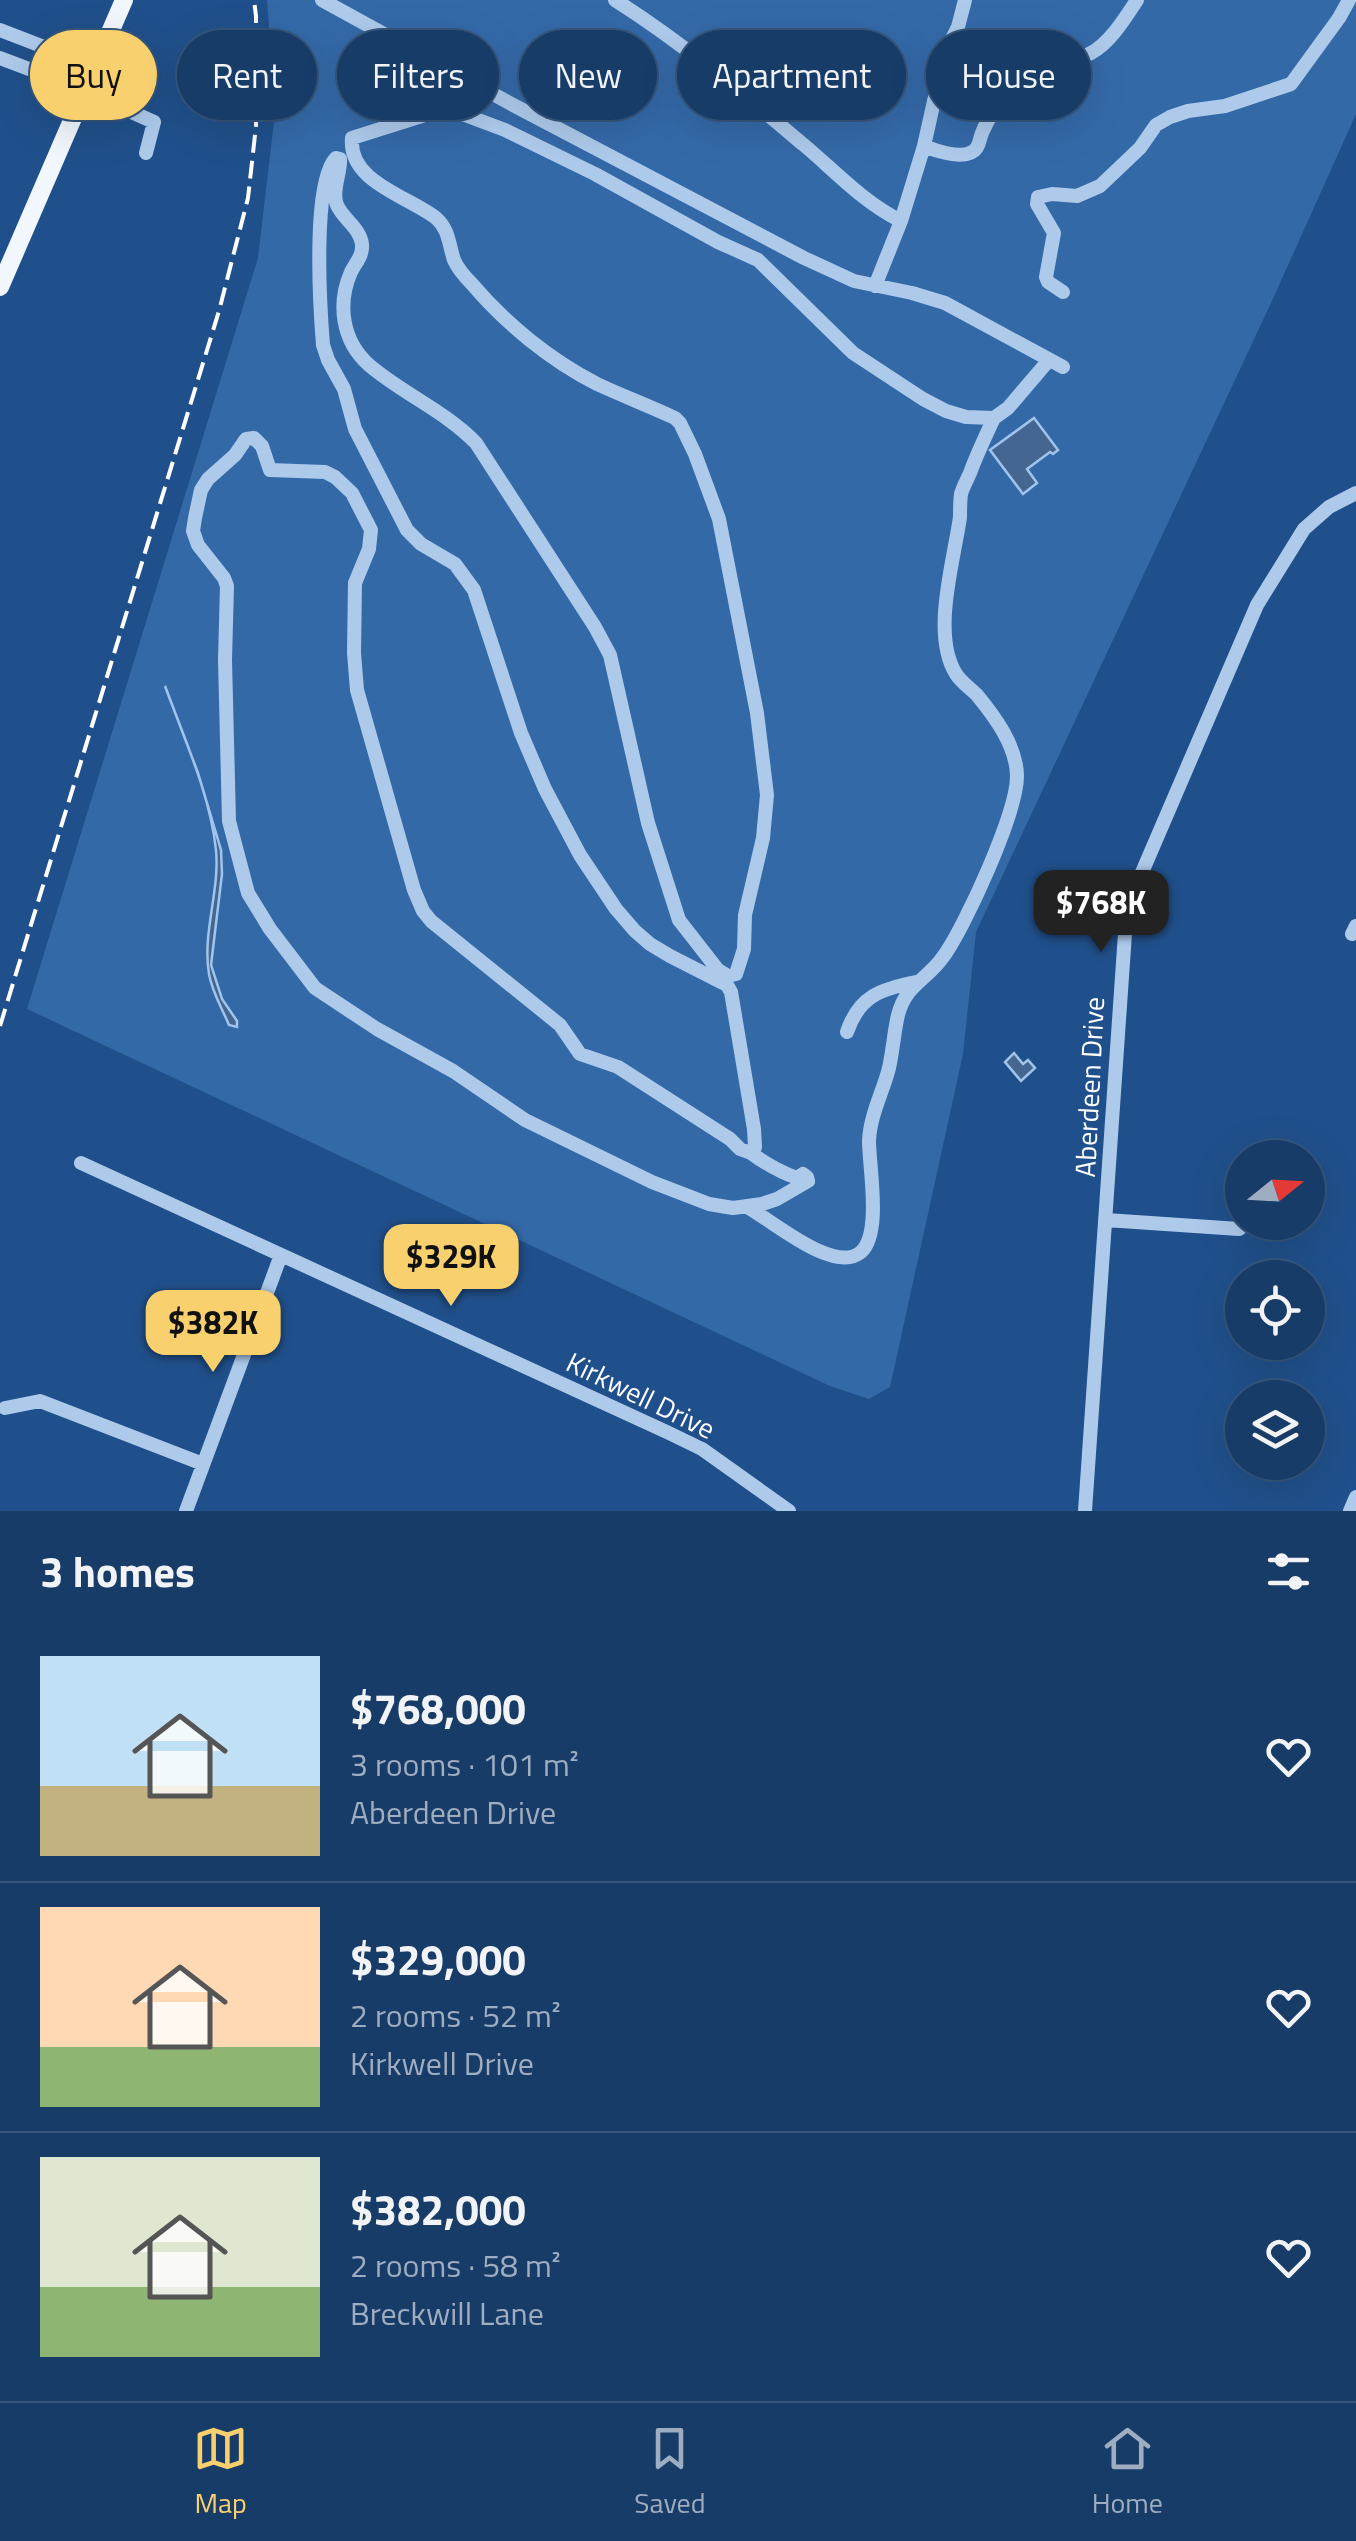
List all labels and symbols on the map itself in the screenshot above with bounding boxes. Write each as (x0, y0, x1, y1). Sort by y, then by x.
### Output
pin: $768K (1031, 870, 1171, 955)
street label: Aberdeen Drive (1063, 996, 1115, 1178)
north arrow (1225, 1140, 1325, 1240)
pin: $329K (381, 1224, 521, 1309)
pin: $382K (143, 1290, 283, 1375)
street label: Kirkwell Drive (559, 1340, 723, 1450)

